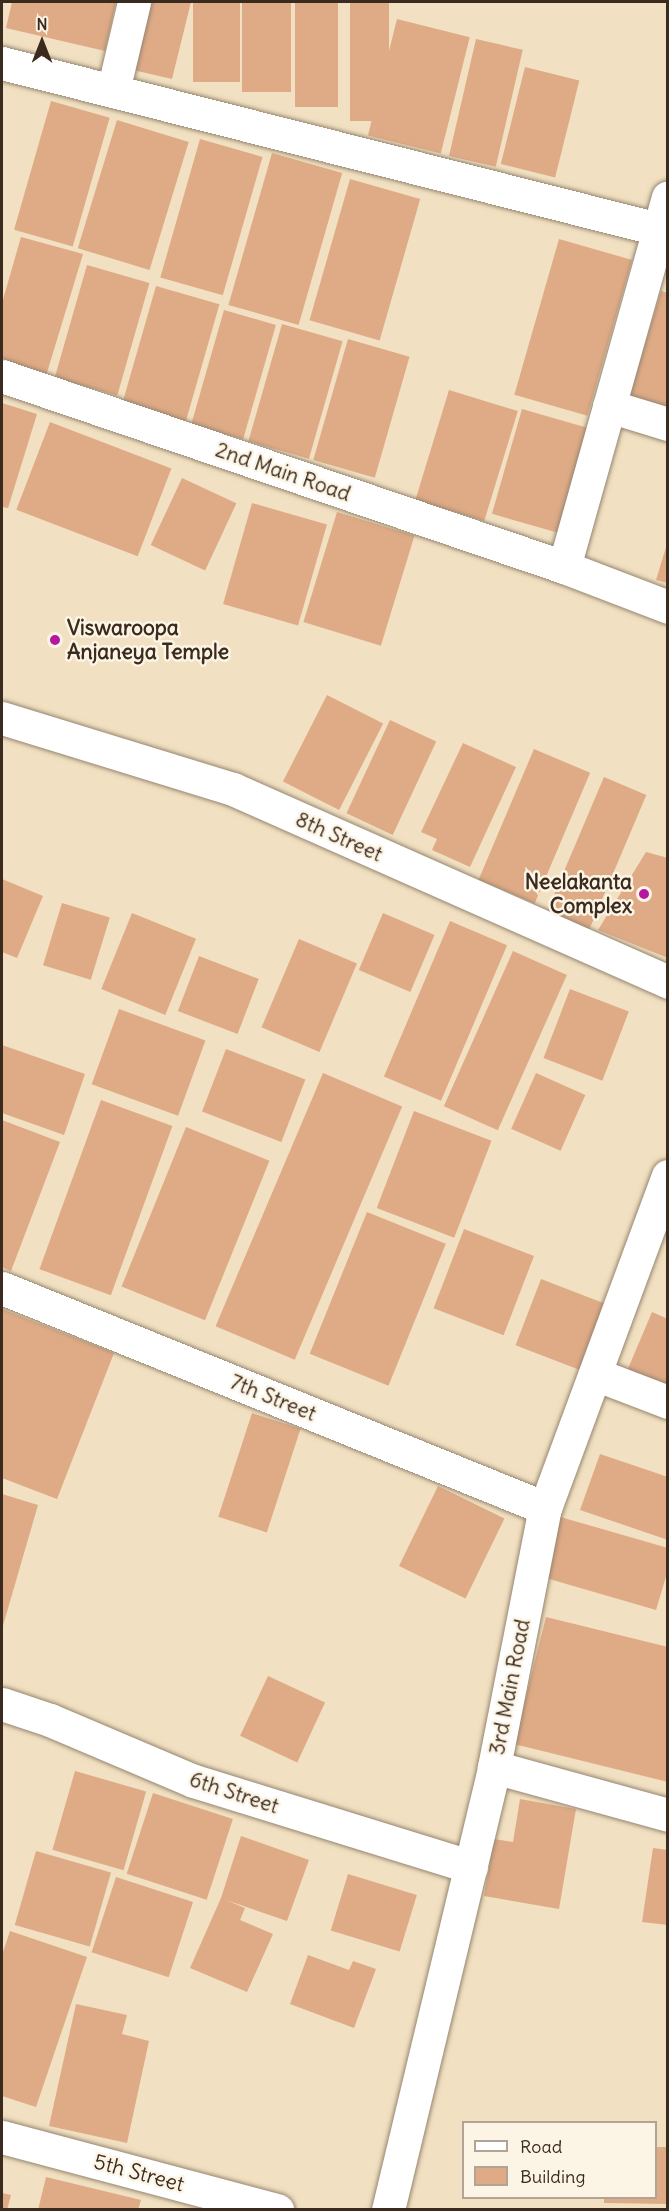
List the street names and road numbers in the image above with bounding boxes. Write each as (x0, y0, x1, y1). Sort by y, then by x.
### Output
street label: 2nd Main Road (212, 437, 354, 507)
street label: 8th Street (292, 807, 386, 867)
street label: 7th Street (226, 1369, 320, 1427)
street label: 3rd Main Road (485, 1617, 535, 1757)
street label: 6th Street (186, 1767, 282, 1819)
street label: 5th Street (91, 2149, 187, 2197)

